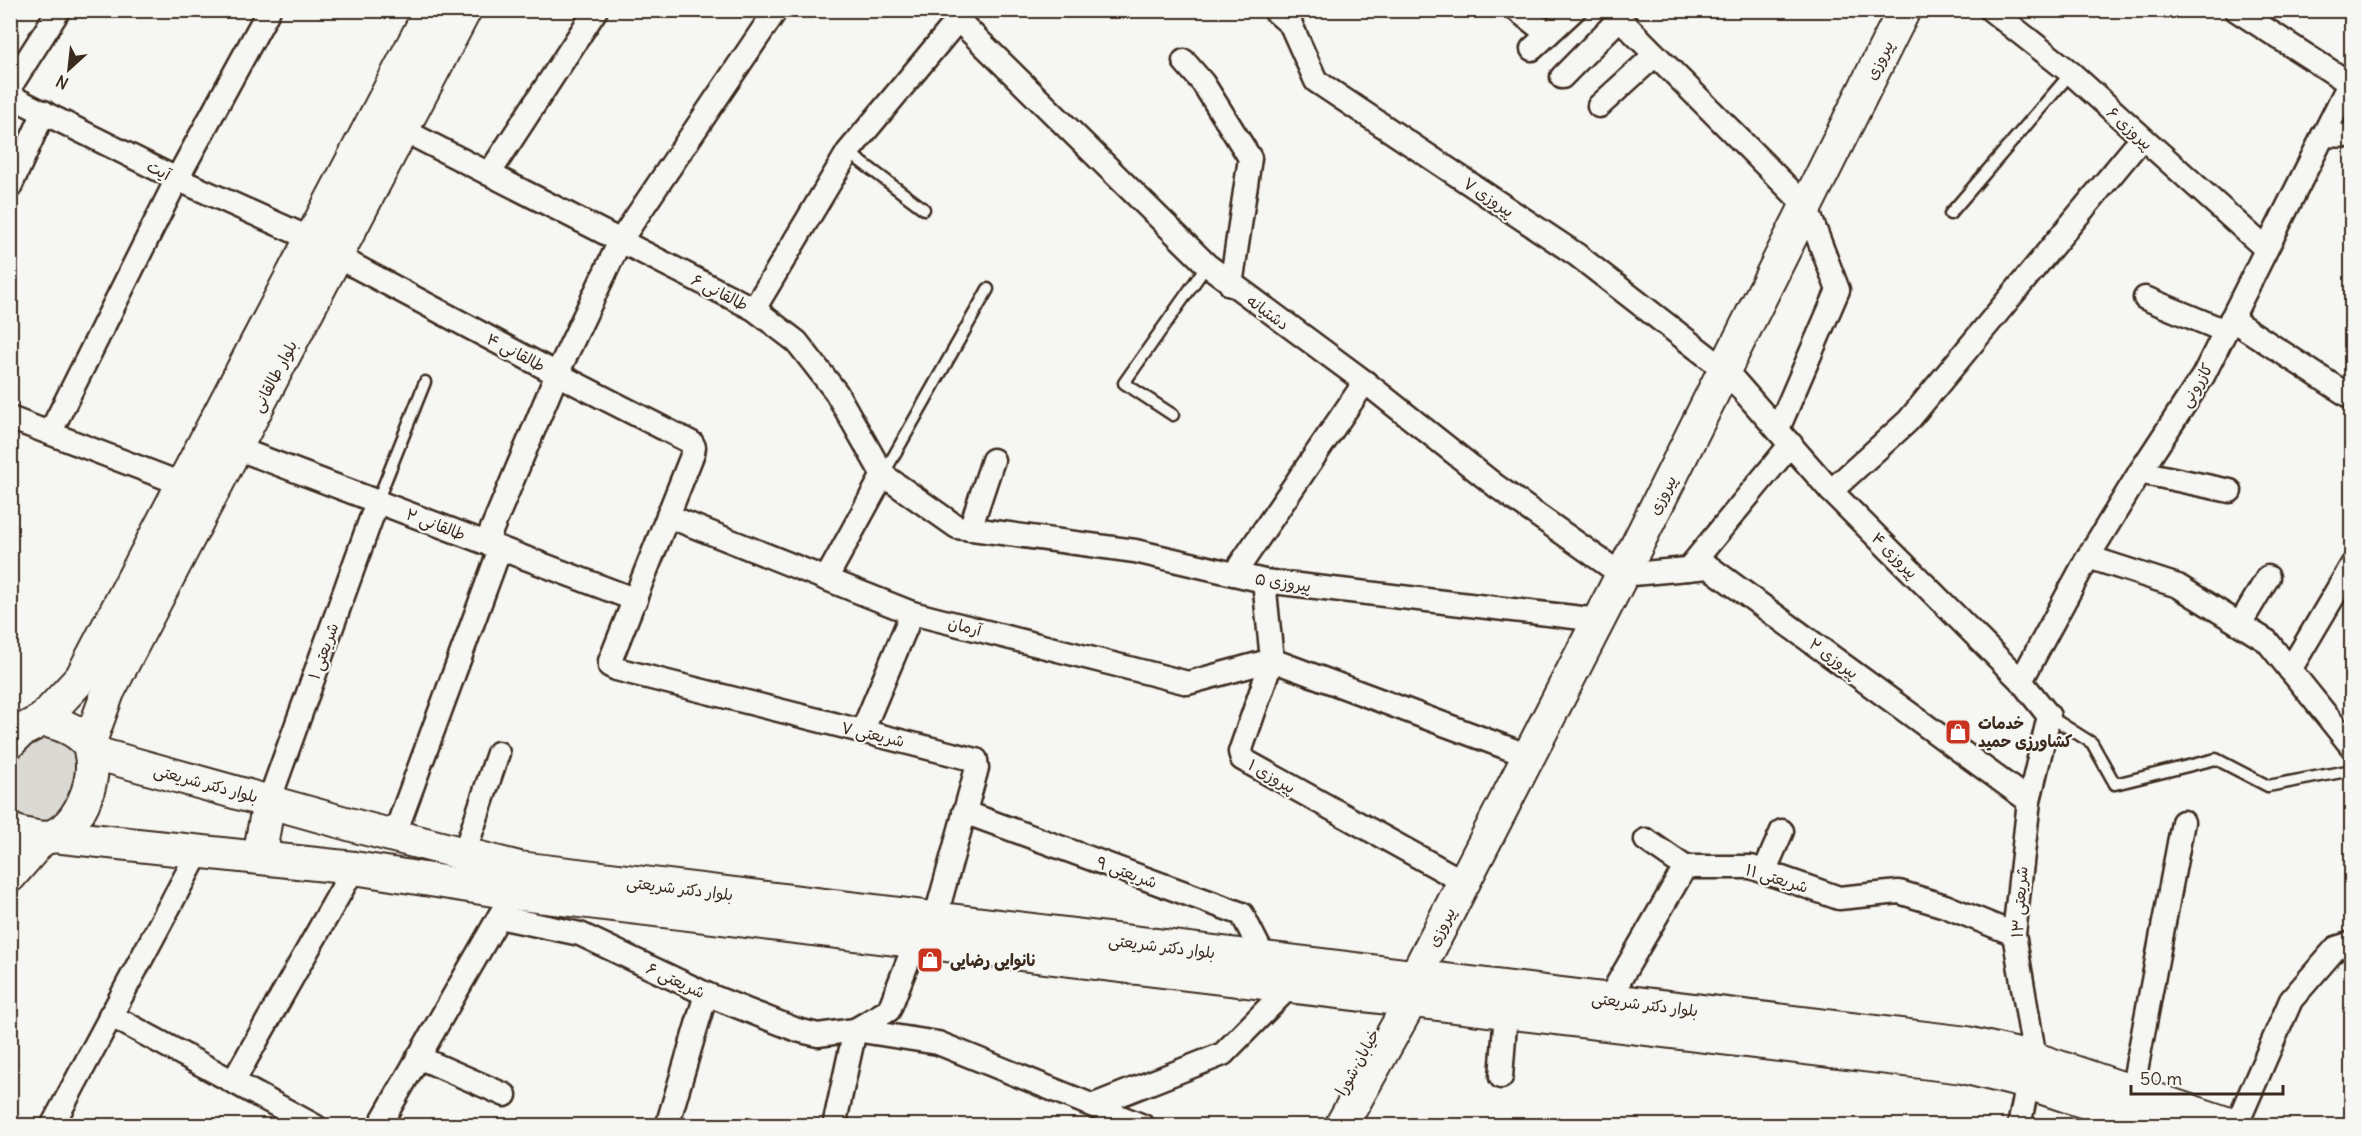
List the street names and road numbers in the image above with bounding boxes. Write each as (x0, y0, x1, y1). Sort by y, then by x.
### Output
street label: پیروزی (1861, 37, 1898, 84)
street label: پیروزی ۶ (2102, 102, 2157, 155)
street label: آیت (144, 156, 175, 185)
street label: پیروزی ۷ (1459, 173, 1518, 222)
street label: طالقانی ۶ (688, 269, 752, 316)
street label: دشتیانه (1243, 290, 1293, 334)
street label: طالقانی ۴ (483, 328, 549, 377)
street label: بلوار طالقانی (247, 337, 302, 416)
street label: کازرونی (2175, 359, 2218, 411)
street label: پیروزی (1644, 472, 1681, 519)
street label: طالقانی ۲ (403, 504, 469, 545)
street label: پیروزی ۴ (1867, 528, 1922, 583)
street label: پیروزی ۵ (1253, 568, 1312, 597)
street label: آرمان (946, 612, 985, 640)
street label: شریعتی ۱ (304, 620, 343, 682)
street label: پیروزی ۲ (1805, 633, 1863, 683)
street label: شریعتی ۷ (839, 717, 907, 752)
street label: پیروزی ۱ (1244, 754, 1299, 798)
street label: بلوار دکتر شریعتی (151, 759, 260, 807)
street label: شریعتی ۹ (1094, 852, 1160, 893)
street label: شریعتی ۱۱ (1743, 859, 1811, 898)
street label: شریعتی ۱۳ (2007, 865, 2032, 939)
street label: بلوار دکتر شریعتی (625, 872, 734, 905)
street label: پیروزی (1423, 904, 1460, 951)
street label: بلوار دکتر شریعتی (1107, 930, 1216, 963)
street label: شریعتی ۶ (643, 958, 709, 1003)
street label: بلوار دکتر شریعتی (1590, 988, 1699, 1021)
street label: خیابان شورا (1331, 1025, 1384, 1099)

